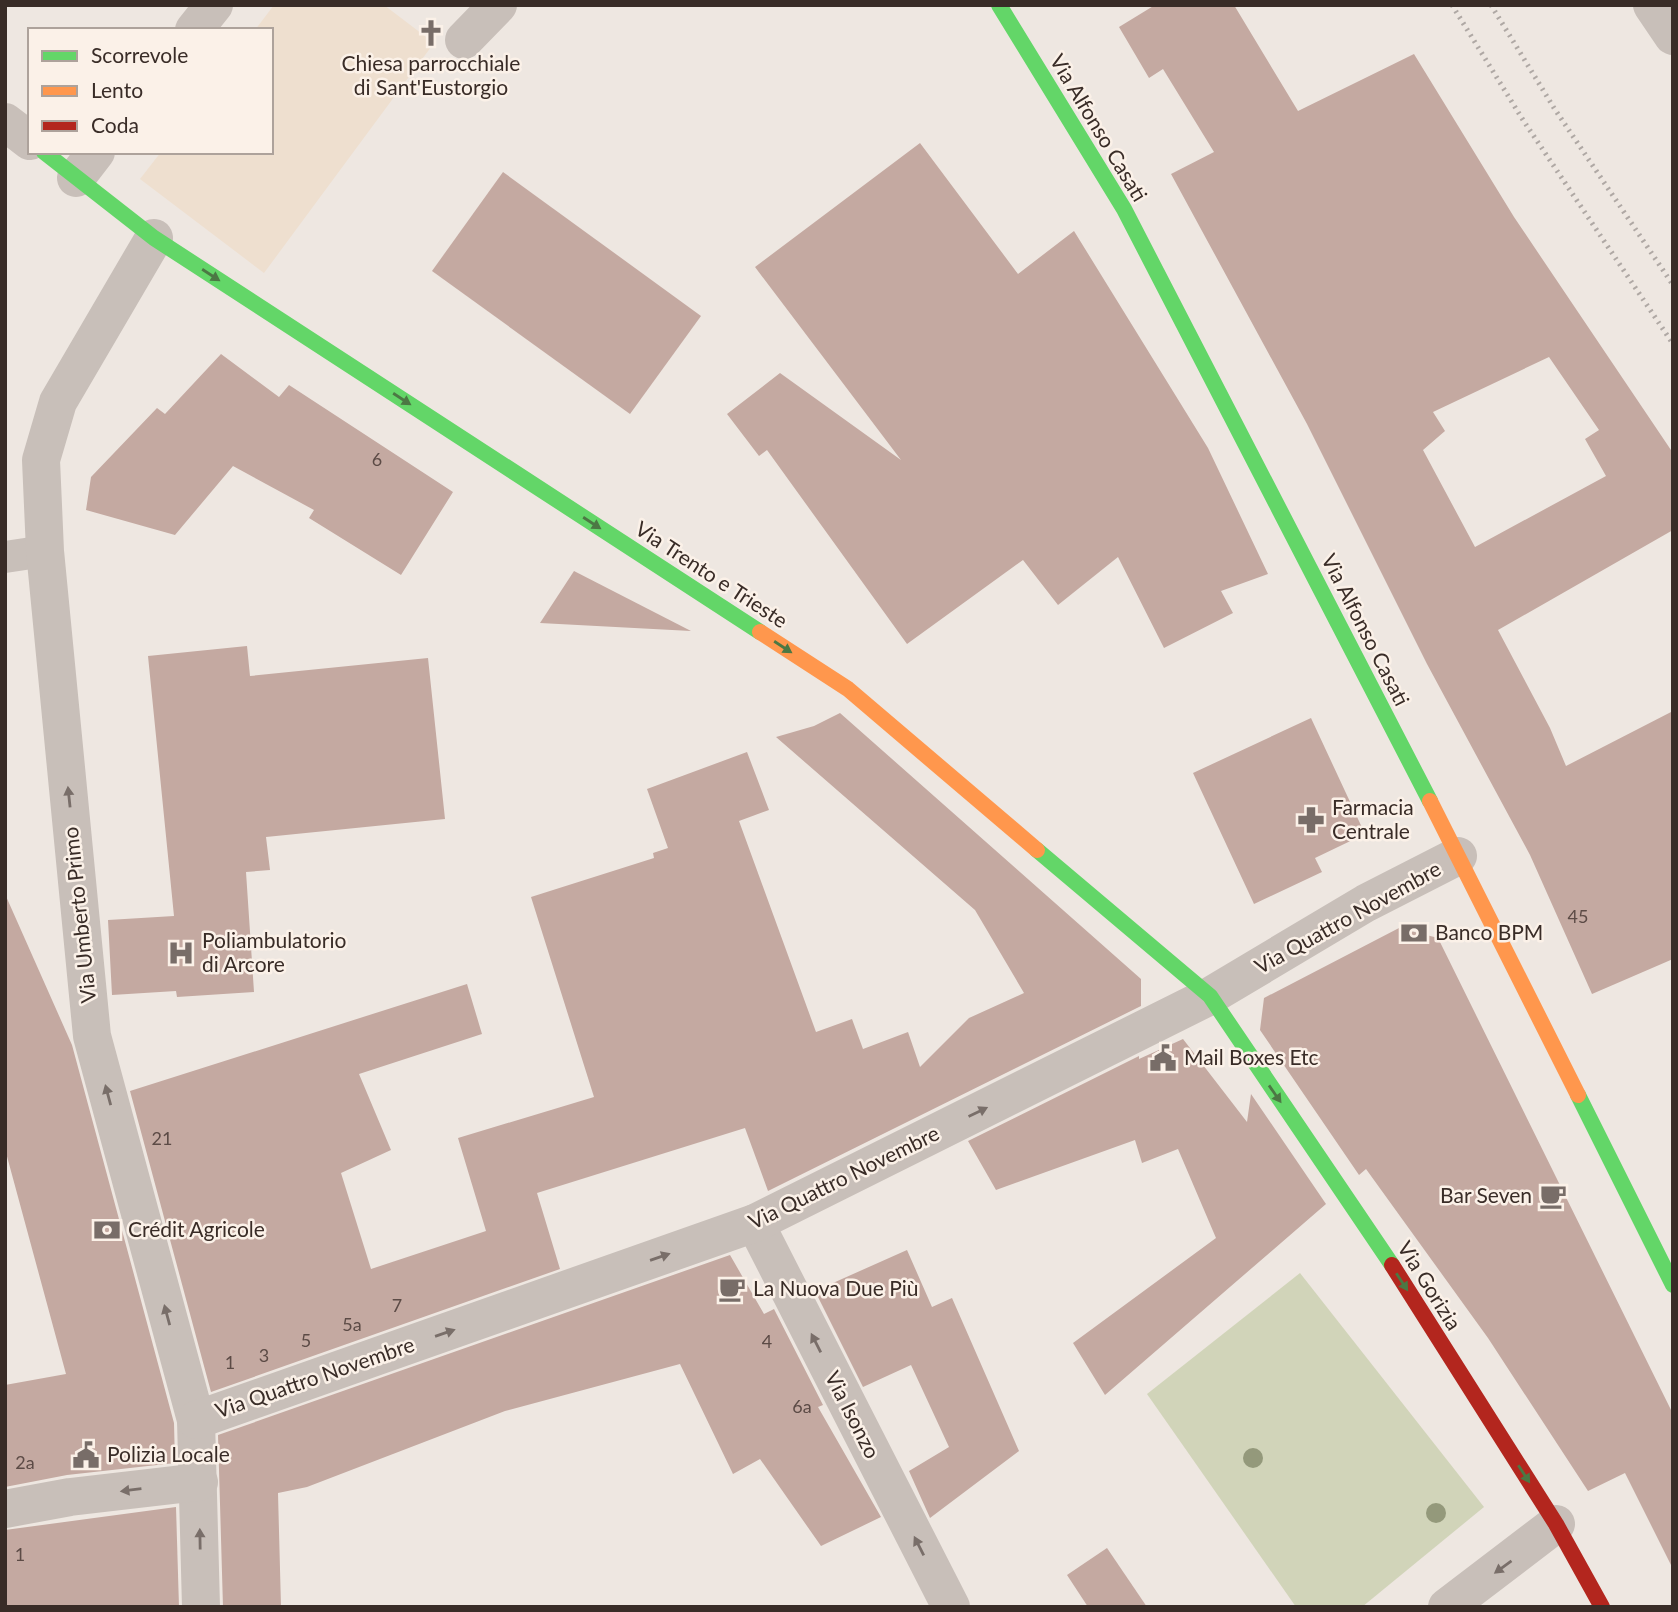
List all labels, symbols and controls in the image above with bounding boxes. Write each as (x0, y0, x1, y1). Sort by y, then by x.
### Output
church icon: Chiesa parrocchiale di Sant'Eustorgio (416, 18, 446, 48)
legend (28, 28, 273, 154)
text: Scorrevole (91, 42, 188, 67)
street label: Via Alfonso Casati (1045, 49, 1153, 205)
place label: Chiesa parrocchiale di Sant'Eustorgio (342, 50, 520, 99)
text: Lento (91, 77, 143, 102)
text: Coda (91, 112, 139, 137)
one-way arrow (202, 268, 220, 282)
one-way arrow (392, 392, 411, 405)
house number: 6 (372, 448, 382, 470)
street label: Via Trento e Trieste (631, 515, 793, 632)
one-way arrow (583, 516, 602, 529)
street label: Via Alfonso Casati (1317, 549, 1415, 710)
one-way arrow (773, 641, 793, 654)
one-way arrow (63, 786, 74, 808)
place label: Farmacia Centrale (1332, 794, 1414, 843)
pharmacy icon: Farmacia Centrale (1296, 805, 1326, 835)
street label: Via Umberto Primo (57, 826, 100, 1004)
street label: Via Quattro Novembre (1250, 855, 1445, 978)
house number: 45 (1568, 905, 1588, 927)
bank icon: Banco BPM (1399, 918, 1429, 948)
place label: Banco BPM (1435, 919, 1543, 944)
place label: Poliambulatorio di Arcore (202, 927, 346, 976)
hospital icon: Poliambulatorio di Arcore (166, 938, 196, 968)
public building icon: Mail Boxes Etc (1148, 1043, 1178, 1073)
place label: Mail Boxes Etc (1184, 1044, 1319, 1069)
one-way arrow (102, 1084, 113, 1106)
one-way arrow (1268, 1085, 1282, 1103)
one-way arrow (968, 1107, 988, 1118)
street label: Via Quattro Novembre (744, 1120, 943, 1234)
house number: 21 (152, 1127, 172, 1149)
cafe icon: Bar Seven (1538, 1181, 1568, 1211)
place label: Bar Seven (1440, 1182, 1532, 1207)
bank icon: Crédit Agricole (92, 1215, 122, 1245)
place label: Crédit Agricole (128, 1216, 265, 1241)
street label: Via Gorizia (1393, 1236, 1467, 1334)
one-way arrow (649, 1251, 670, 1262)
one-way arrow (1395, 1273, 1408, 1292)
cafe icon: La Nuova Due Più (717, 1274, 747, 1304)
place label: La Nuova Due Più (753, 1275, 918, 1300)
house number: 7 (392, 1294, 402, 1316)
one-way arrow (162, 1304, 172, 1325)
house number: 5a (342, 1313, 362, 1335)
one-way arrow (435, 1327, 456, 1338)
house number: 5 (301, 1329, 311, 1351)
house number: 4 (762, 1330, 772, 1352)
street label: Via Quattro Novembre (212, 1331, 417, 1422)
one-way arrow (810, 1334, 822, 1353)
house number: 3 (259, 1344, 269, 1366)
house number: 1 (225, 1351, 235, 1373)
street label: Via Isonzo (821, 1367, 886, 1462)
house number: 6a (792, 1395, 812, 1417)
public building icon: Polizia Locale (71, 1440, 101, 1470)
place label: Polizia Locale (107, 1441, 230, 1466)
house number: 2a (15, 1451, 35, 1473)
one-way arrow (1518, 1464, 1531, 1484)
one-way arrow (120, 1485, 142, 1496)
one-way arrow (194, 1527, 206, 1549)
one-way arrow (914, 1536, 925, 1556)
house number: 1 (15, 1543, 25, 1565)
one-way arrow (1494, 1559, 1512, 1573)

